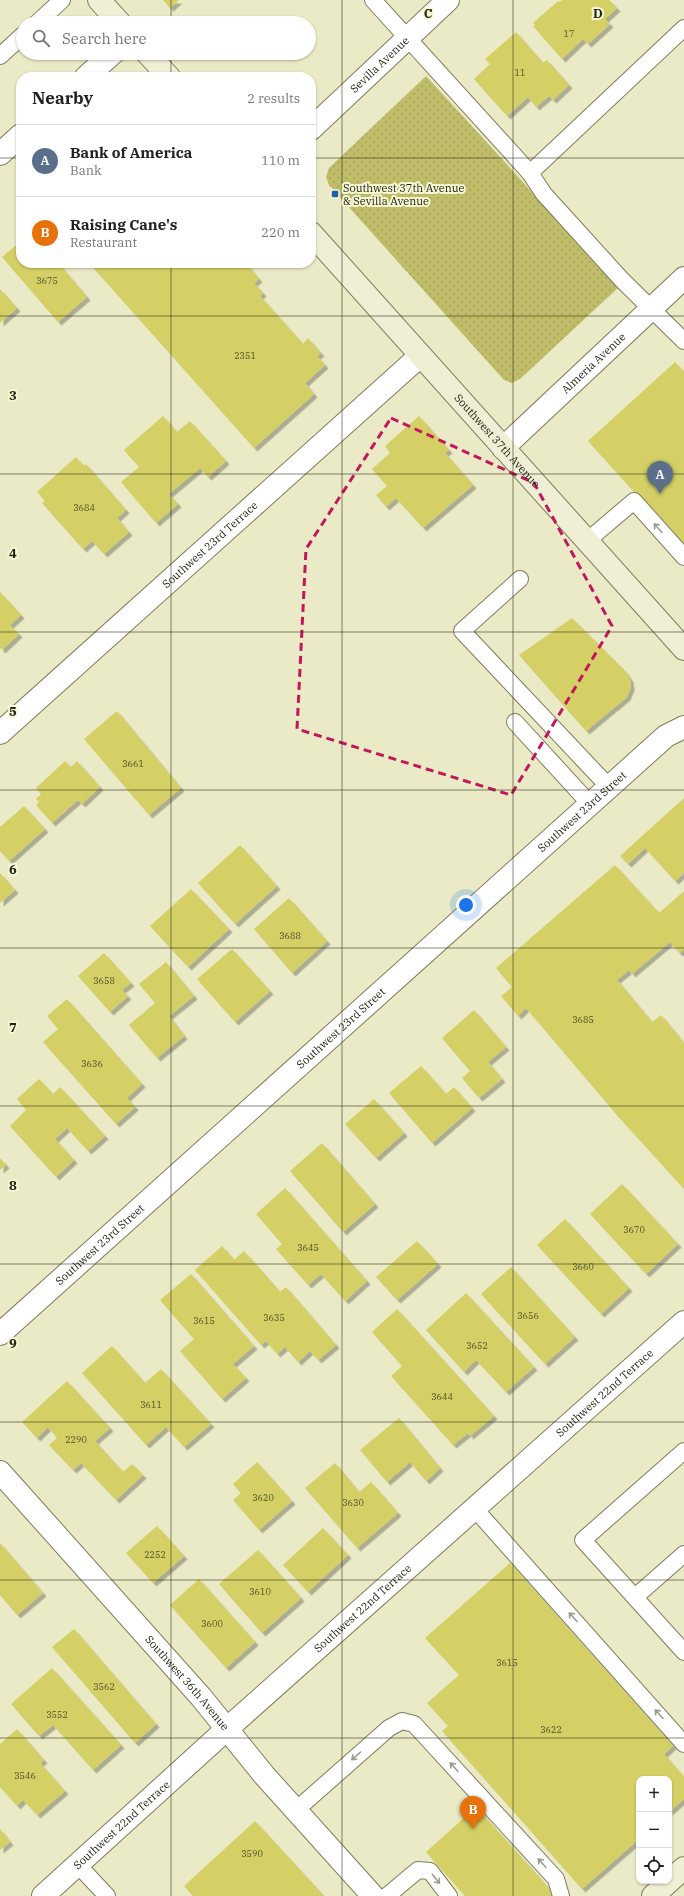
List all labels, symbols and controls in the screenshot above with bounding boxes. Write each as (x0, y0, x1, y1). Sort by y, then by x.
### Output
text: C (424, 5, 433, 22)
text: D (593, 5, 603, 22)
search box (16, 16, 316, 60)
icon: search (30, 27, 52, 49)
house number: 17 (564, 28, 574, 39)
text: Search here (62, 29, 147, 48)
street label: Sevilla Avenue (347, 33, 412, 96)
house number: 11 (515, 67, 525, 78)
text: Nearby (32, 87, 93, 109)
text: 2 results (247, 90, 300, 107)
text: Bank of America (70, 143, 192, 162)
text: A (40, 152, 50, 169)
text: 110 m (261, 152, 300, 169)
text: Bank (70, 162, 102, 179)
place label: Southwest 37th Avenue & Sevilla Avenue (343, 181, 464, 208)
marker: Southwest 37th Avenue & Sevilla Avenue (330, 189, 340, 199)
text: Raising Cane's (70, 215, 178, 234)
text: B (40, 224, 50, 241)
text: 220 m (261, 224, 300, 241)
text: Restaurant (70, 234, 137, 251)
house number: 3675 (36, 275, 58, 286)
street label: Almeria Avenue (558, 330, 628, 397)
house number: 2351 (234, 350, 256, 361)
text: 3 (9, 387, 17, 404)
street label: Southwest 37th Avenue (451, 391, 543, 491)
pin: A (647, 461, 673, 494)
street label: Southwest 23rd Terrace (159, 498, 261, 591)
house number: 3684 (73, 502, 95, 513)
one-way arrow (653, 523, 663, 533)
text: 4 (9, 545, 17, 562)
text: 5 (9, 703, 17, 720)
house number: 3661 (122, 758, 144, 769)
street label: Southwest 23rd Street (535, 768, 629, 855)
text: 6 (9, 861, 17, 878)
your location (456, 895, 476, 915)
house number: 3688 (279, 930, 301, 941)
house number: 3658 (93, 975, 115, 986)
street label: Southwest 23rd Street (293, 984, 388, 1071)
house number: 3685 (572, 1014, 594, 1025)
text: 7 (9, 1019, 17, 1036)
house number: 3636 (81, 1058, 103, 1069)
text: 8 (9, 1177, 17, 1194)
street label: Southwest 23rd Street (52, 1201, 147, 1288)
house number: 3670 (623, 1224, 645, 1235)
house number: 3645 (297, 1242, 319, 1253)
house number: 3660 (572, 1261, 594, 1272)
house number: 3656 (517, 1310, 539, 1321)
house number: 3635 (263, 1312, 285, 1323)
house number: 3615 (193, 1315, 215, 1326)
text: 9 (9, 1335, 17, 1352)
house number: 3652 (466, 1340, 488, 1351)
street label: Southwest 22nd Terrace (553, 1346, 656, 1440)
house number: 3644 (431, 1391, 453, 1402)
house number: 3611 (140, 1399, 162, 1410)
house number: 2290 (65, 1434, 87, 1445)
house number: 3620 (252, 1492, 274, 1503)
house number: 3630 (342, 1497, 364, 1508)
house number: 2252 (144, 1549, 166, 1560)
street label: Southwest 22nd Terrace (311, 1561, 414, 1655)
house number: 3610 (249, 1586, 271, 1597)
one-way arrow (568, 1612, 577, 1622)
house number: 3600 (201, 1618, 223, 1629)
street label: Southwest 36th Avenue (142, 1632, 232, 1733)
house number: 3615 (496, 1657, 518, 1668)
house number: 3562 (93, 1681, 115, 1692)
house number: 3552 (46, 1709, 68, 1720)
one-way arrow (655, 1710, 664, 1720)
house number: 3622 (540, 1724, 562, 1735)
one-way arrow (351, 1752, 362, 1761)
one-way arrow (449, 1762, 459, 1772)
house number: 3546 (14, 1770, 36, 1781)
map controls (636, 1776, 672, 1884)
button: + (636, 1776, 672, 1812)
street label: Southwest 22nd Terrace (70, 1777, 173, 1872)
pin: B (460, 1796, 486, 1829)
button: − (636, 1812, 672, 1848)
house number: 3590 (241, 1848, 263, 1859)
button: locate (636, 1848, 672, 1884)
one-way arrow (537, 1858, 547, 1868)
one-way arrow (432, 1873, 440, 1884)

